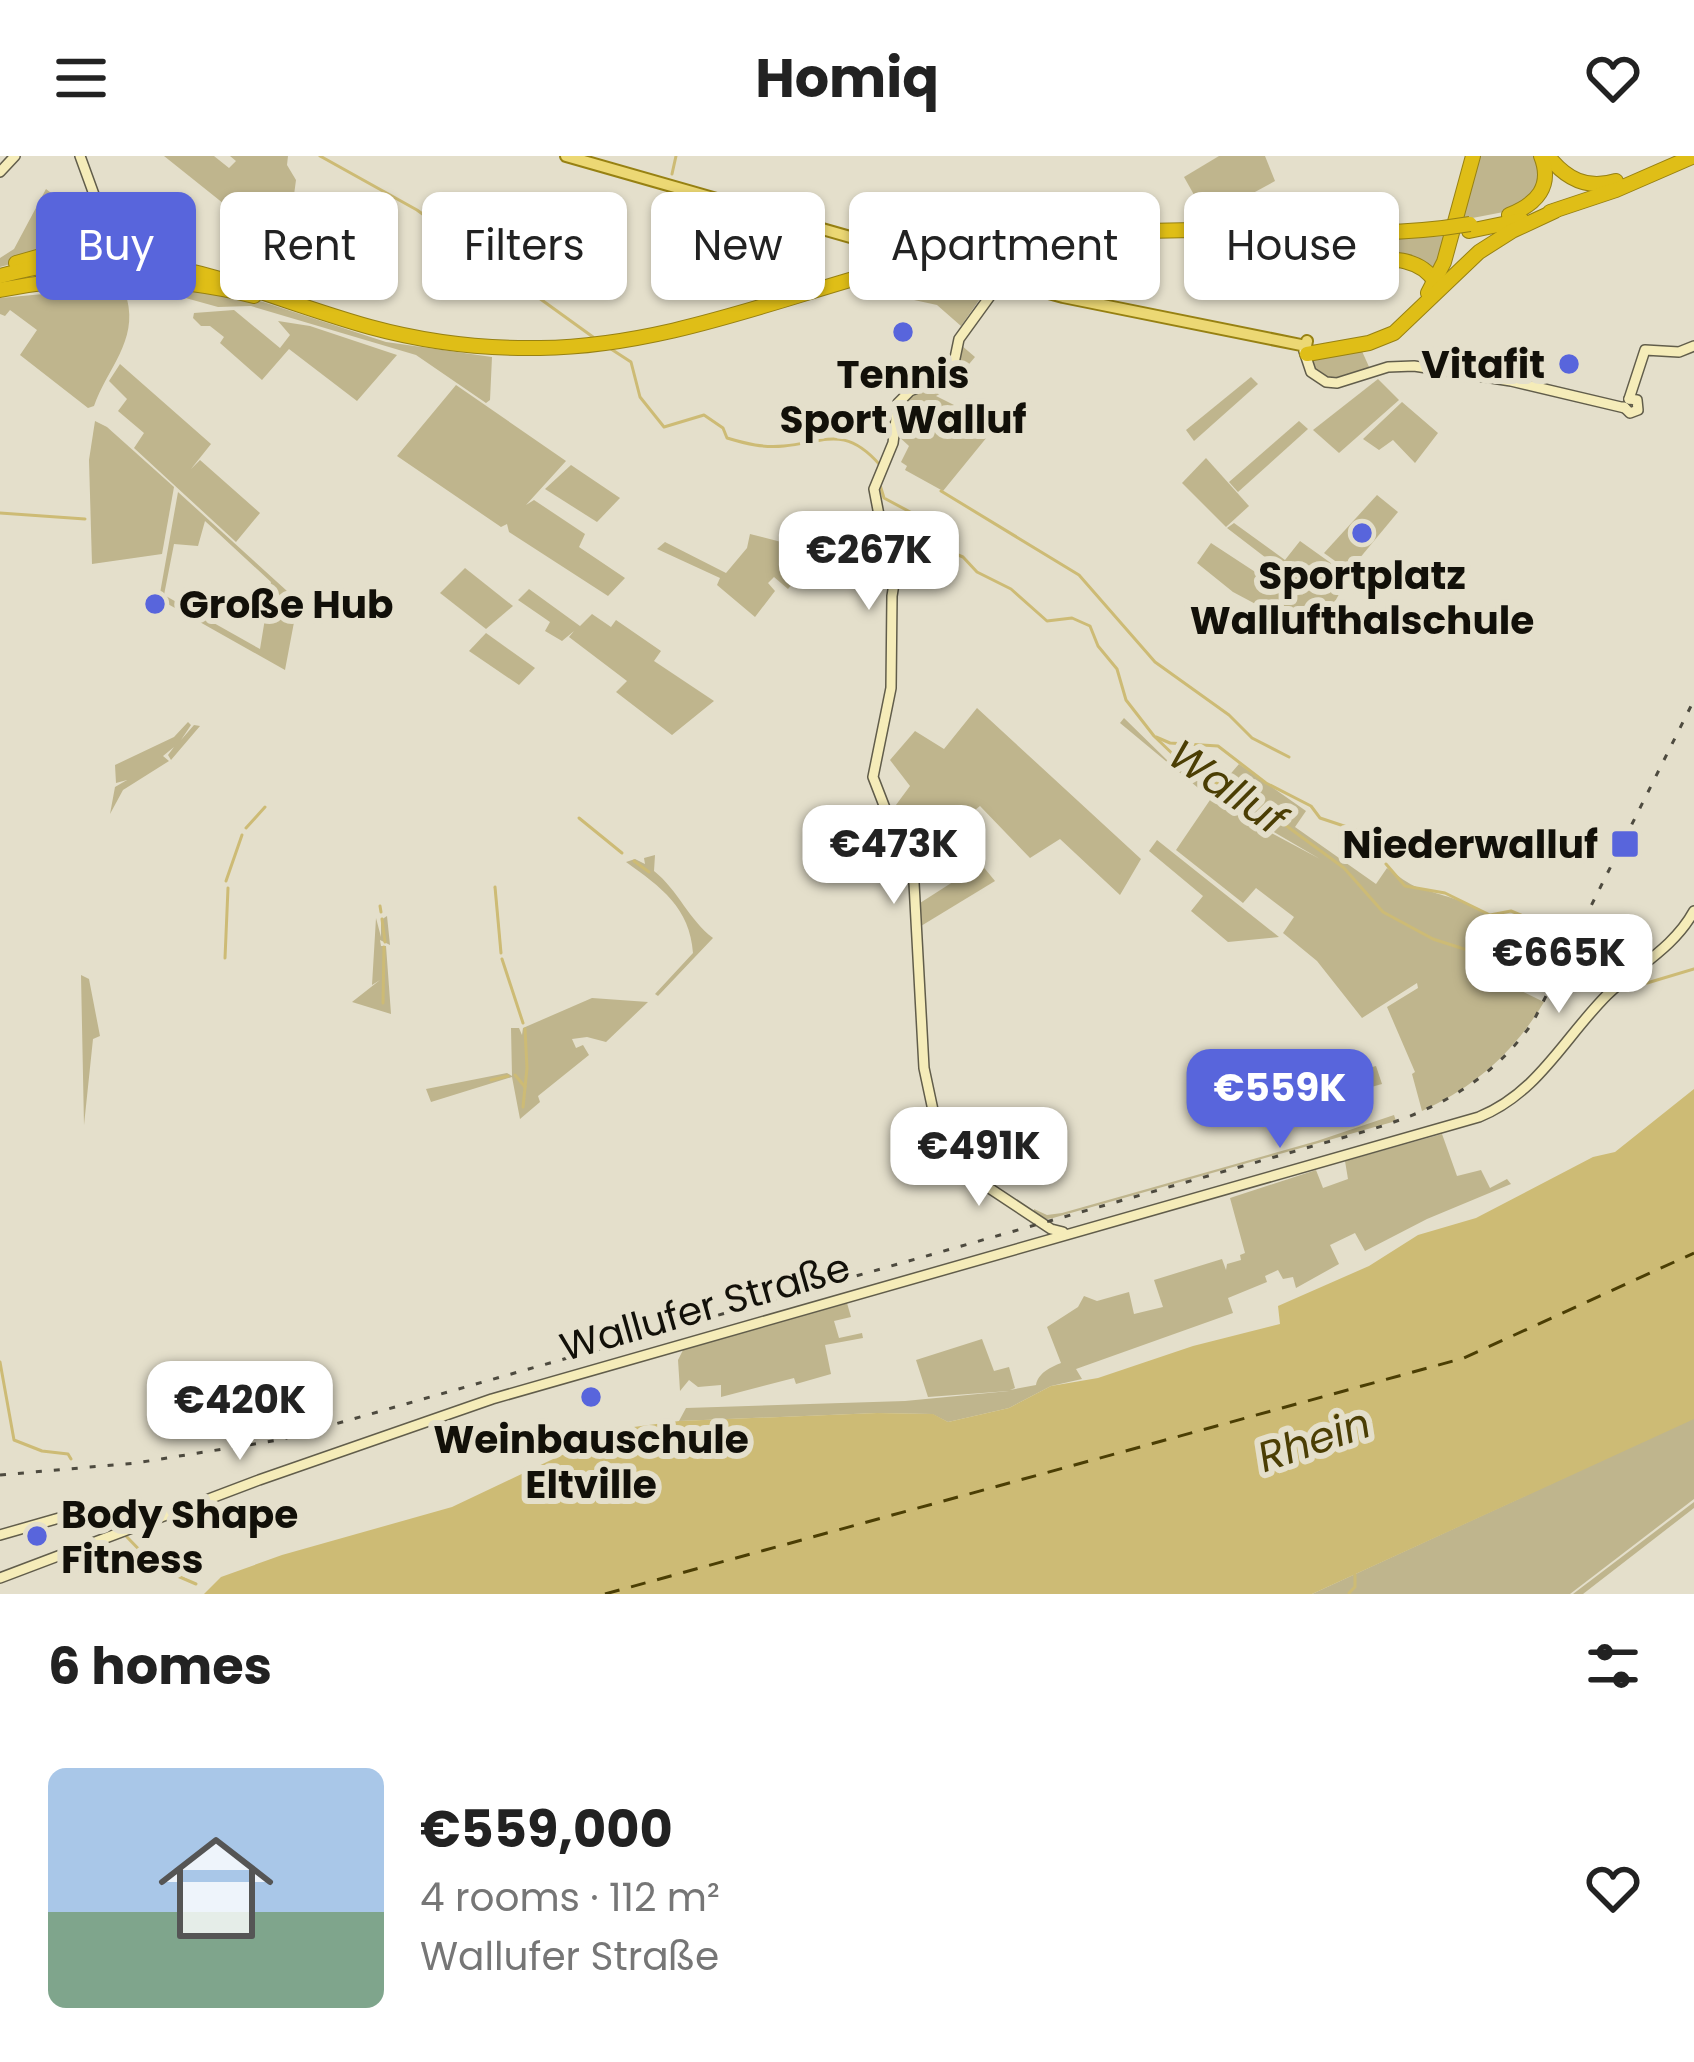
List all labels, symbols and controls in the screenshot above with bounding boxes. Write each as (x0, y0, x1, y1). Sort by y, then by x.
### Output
text: Homiq (755, 40, 939, 116)
icon: menu (48, 45, 114, 111)
icon: heart (1580, 45, 1646, 111)
chip: Buy (36, 192, 196, 300)
chip: Rent (220, 192, 398, 300)
chip: Filters (422, 192, 627, 300)
chip: New (651, 192, 825, 300)
chip: Apartment (849, 192, 1160, 300)
chip: House (1184, 192, 1399, 300)
marker: Tennis Sport Walluf (890, 319, 916, 345)
place label: Vitafit (1421, 337, 1545, 392)
place label: Tennis Sport Walluf (780, 347, 1026, 447)
marker: Vitafit (1556, 351, 1582, 377)
pin: €267K (785, 511, 953, 613)
marker: Sportplatz Wallufthalschule (1349, 520, 1375, 546)
text: €267K (806, 522, 932, 577)
place label: Sportplatz Wallufthalschule (1190, 548, 1534, 648)
place label: Große Hub (179, 577, 393, 632)
marker: Große Hub (142, 591, 168, 617)
water label: Walluf (1157, 725, 1299, 850)
pin: €473K (810, 805, 978, 907)
text: €473K (829, 816, 959, 871)
place label: Niederwalluf (1342, 817, 1598, 872)
marker: Niederwalluf (1609, 828, 1641, 860)
pin: €665K (1475, 914, 1643, 1016)
text: €665K (1492, 925, 1626, 980)
pin: €559K (1196, 1049, 1364, 1151)
text: €559K (1214, 1060, 1346, 1115)
pin: €491K (895, 1107, 1063, 1209)
text: €491K (917, 1118, 1041, 1173)
street label: Wallufer Straße (554, 1239, 856, 1375)
pin: €420K (156, 1361, 324, 1463)
text: €420K (174, 1372, 306, 1427)
marker: Weinbauschule Eltville (578, 1384, 604, 1410)
water label: Rhein (1250, 1393, 1378, 1487)
place label: Weinbauschule Eltville (433, 1412, 749, 1512)
place label: Body Shape Fitness (61, 1487, 298, 1587)
marker: Body Shape Fitness (24, 1523, 50, 1549)
text: 6 homes (48, 1630, 272, 1702)
icon: filters (1580, 1633, 1646, 1699)
text: €559,000 (420, 1793, 673, 1865)
icon: home (144, 1816, 288, 1960)
icon: heart (1580, 1855, 1646, 1921)
text: 4 rooms · 112 m² (420, 1870, 720, 1925)
text: Wallufer Straße (420, 1929, 719, 1984)

